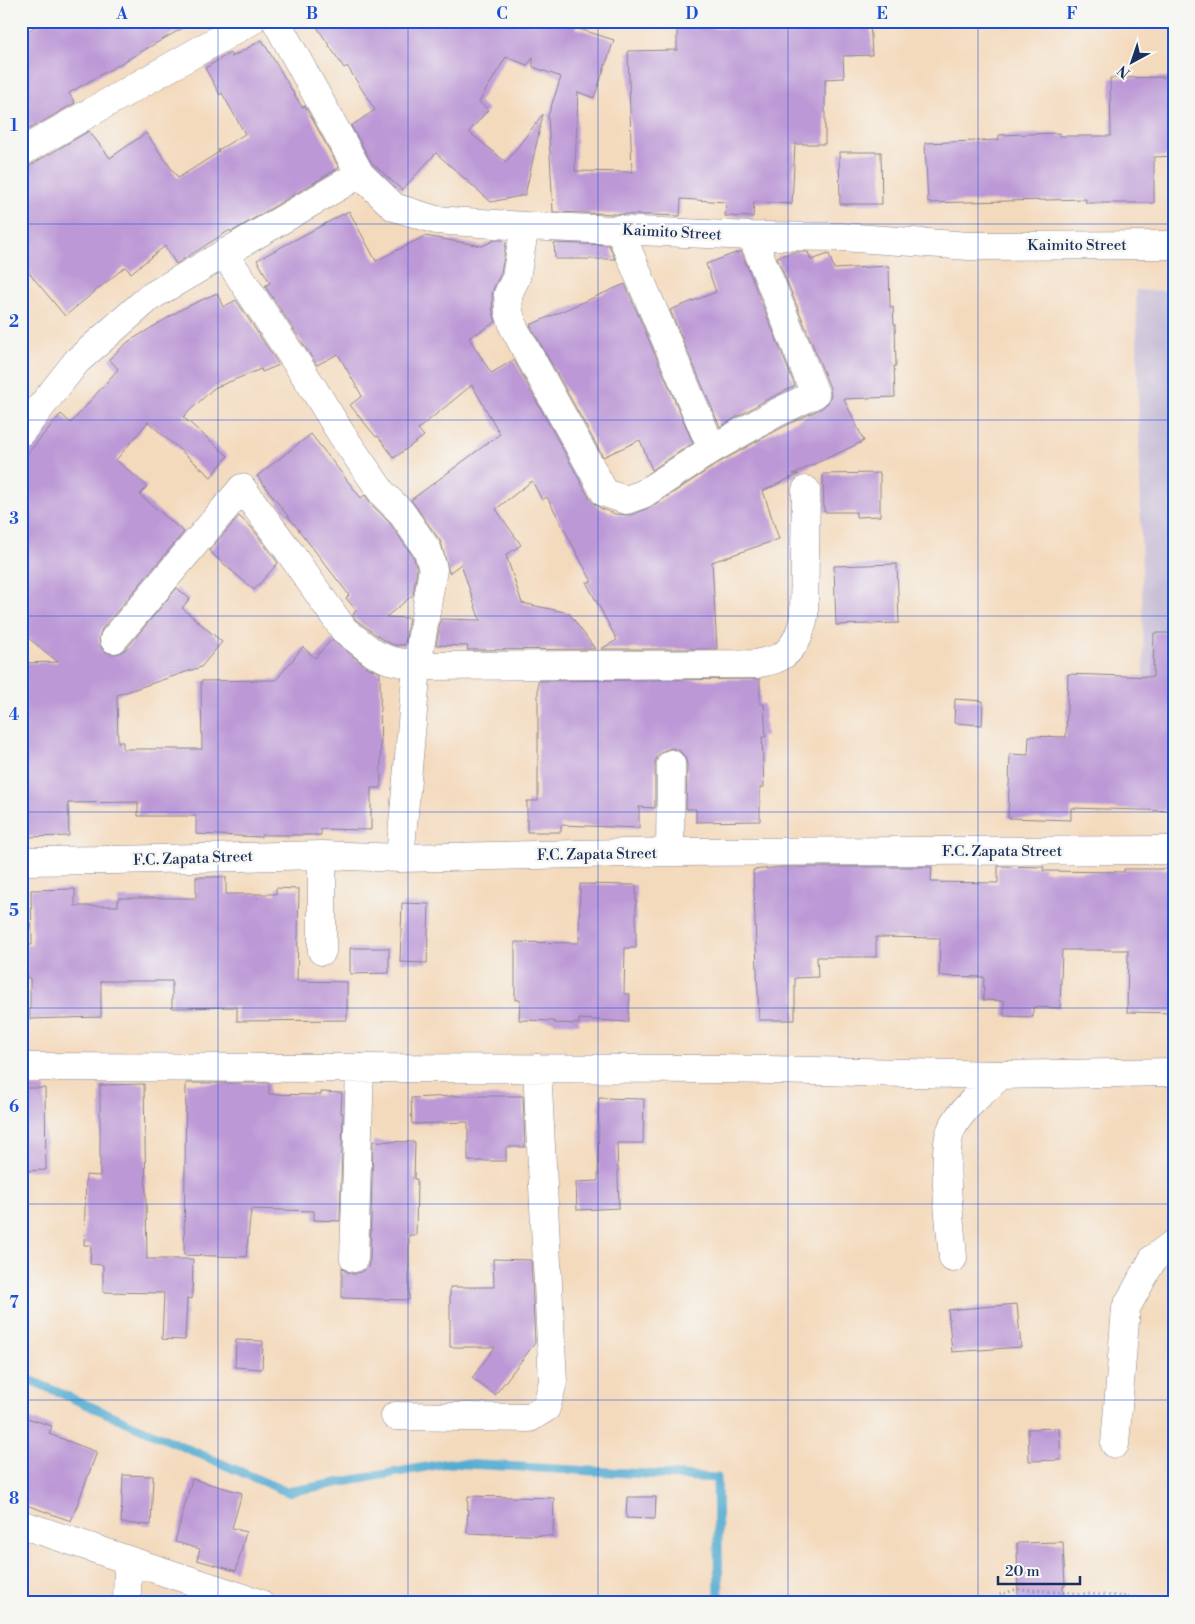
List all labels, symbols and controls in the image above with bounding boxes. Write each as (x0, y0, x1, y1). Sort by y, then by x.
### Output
text: A (115, 4, 128, 24)
text: B (306, 4, 318, 24)
text: C (496, 4, 508, 24)
text: D (686, 4, 699, 24)
text: E (876, 4, 888, 24)
text: F (1066, 4, 1078, 24)
north arrow (1108, 38, 1158, 88)
text: N (1114, 61, 1134, 82)
text: 1 (10, 116, 18, 136)
street label: Kaimito Street (622, 220, 723, 245)
street label: Kaimito Street (1027, 236, 1127, 255)
text: 2 (9, 312, 19, 332)
text: 3 (9, 509, 19, 529)
text: 4 (9, 705, 20, 725)
street label: F.C. Zapata Street (942, 842, 1063, 861)
street label: F.C. Zapata Street (537, 844, 658, 865)
street label: F.C. Zapata Street (133, 847, 254, 870)
text: 5 (9, 901, 19, 921)
text: 6 (9, 1097, 19, 1117)
text: 7 (9, 1293, 19, 1313)
text: 8 (9, 1489, 19, 1509)
scale bar (998, 1554, 1080, 1586)
text: 20 m (1005, 1562, 1040, 1581)

